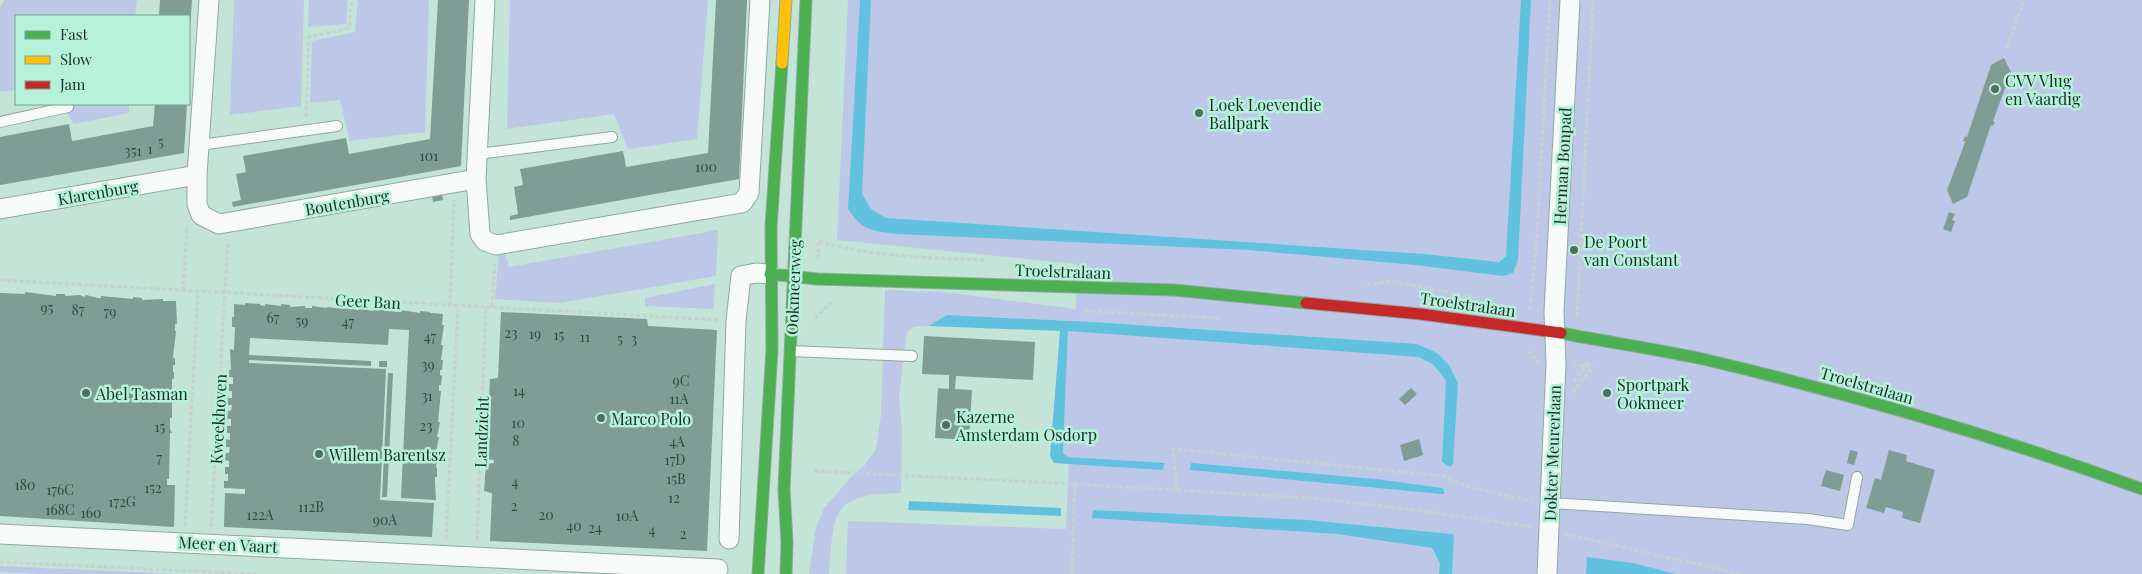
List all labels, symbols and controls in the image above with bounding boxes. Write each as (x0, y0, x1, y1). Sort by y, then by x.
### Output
legend (15, 15, 190, 105)
text: Fast (60, 24, 89, 44)
text: Slow (60, 49, 92, 69)
place label: CVV Vlug en Vaardig (2005, 70, 2081, 109)
text: Jam (59, 74, 86, 94)
marker: CVV Vlug en Vaardig (1989, 83, 2001, 95)
place label: Loek Loevendie Ballpark (1209, 94, 1321, 133)
marker: Loek Loevendie Ballpark (1193, 107, 1205, 119)
street label: Herman Bonpad (1548, 107, 1576, 225)
house number: 5 (158, 132, 164, 151)
house number: 1 (147, 139, 153, 158)
house number: 351 (124, 141, 142, 160)
house number: 101 (420, 146, 438, 165)
house number: 100 (695, 157, 717, 176)
street label: Klarenburg (56, 175, 140, 209)
street label: Boutenburg (303, 184, 391, 220)
place label: De Poort van Constant (1583, 231, 1679, 270)
street label: Ookmeerweg (781, 238, 805, 335)
marker: De Poort van Constant (1568, 244, 1580, 256)
street label: Troelstralaan (1015, 259, 1112, 283)
street label: Troelstralaan (1419, 287, 1518, 321)
street label: Geer Ban (335, 289, 402, 313)
house number: 95 (41, 298, 54, 317)
house number: 87 (72, 300, 85, 319)
house number: 79 (104, 302, 116, 321)
house number: 67 (267, 308, 280, 327)
house number: 59 (296, 311, 308, 330)
house number: 47 (342, 312, 355, 331)
house number: 23 (504, 323, 518, 342)
house number: 19 (529, 324, 541, 343)
house number: 15 (554, 325, 565, 344)
house number: 47 (424, 327, 437, 346)
house number: 11 (580, 327, 590, 346)
house number: 5 (617, 329, 623, 348)
house number: 3 (631, 329, 637, 348)
house number: 39 (421, 355, 435, 374)
street label: Troelstralaan (1818, 362, 1917, 408)
house number: 9C (673, 371, 689, 390)
street label: Kweekhoven (205, 373, 231, 465)
place label: Sportpark Ookmeer (1617, 374, 1690, 413)
house number: 14 (513, 381, 525, 400)
place label: Abel Tasman (95, 383, 188, 404)
street label: Dokter Meurerlaan (1539, 384, 1565, 521)
house number: 31 (421, 386, 433, 405)
marker: Abel Tasman (80, 387, 92, 399)
marker: Sportpark Ookmeer (1601, 387, 1613, 399)
house number: 11A (669, 389, 689, 408)
street label: Landzicht (469, 396, 493, 468)
place label: Kazerne Amsterdam Osdorp (955, 406, 1097, 445)
place label: Marco Polo (611, 408, 691, 429)
marker: Marco Polo (595, 412, 607, 424)
house number: 10 (511, 413, 525, 432)
house number: 23 (419, 416, 433, 435)
house number: 15 (155, 417, 166, 436)
marker: Kazerne Amsterdam Osdorp (940, 419, 952, 431)
house number: 8 (512, 431, 520, 450)
house number: 4A (669, 432, 685, 451)
place label: Willem Barentsz (328, 444, 446, 465)
house number: 7 (156, 448, 162, 467)
marker: Willem Barentsz (313, 448, 325, 460)
house number: 17D (665, 450, 686, 469)
house number: 15B (666, 469, 686, 488)
house number: 4 (512, 472, 519, 491)
house number: 180 (15, 475, 35, 494)
house number: 152 (144, 478, 162, 497)
house number: 176C (46, 480, 74, 499)
house number: 12 (668, 488, 680, 507)
house number: 172G (108, 492, 136, 511)
house number: 2 (511, 496, 518, 515)
house number: 112B (298, 497, 324, 516)
house number: 168C (45, 500, 75, 519)
house number: 160 (81, 503, 101, 522)
house number: 122A (246, 505, 274, 524)
house number: 20 (538, 505, 554, 524)
house number: 10A (616, 506, 638, 525)
house number: 90A (373, 510, 397, 529)
house number: 40 (566, 516, 582, 535)
house number: 24 (588, 518, 602, 537)
house number: 4 (649, 520, 656, 539)
house number: 2 (680, 524, 687, 543)
street label: Meer en Vaart (178, 531, 279, 557)

